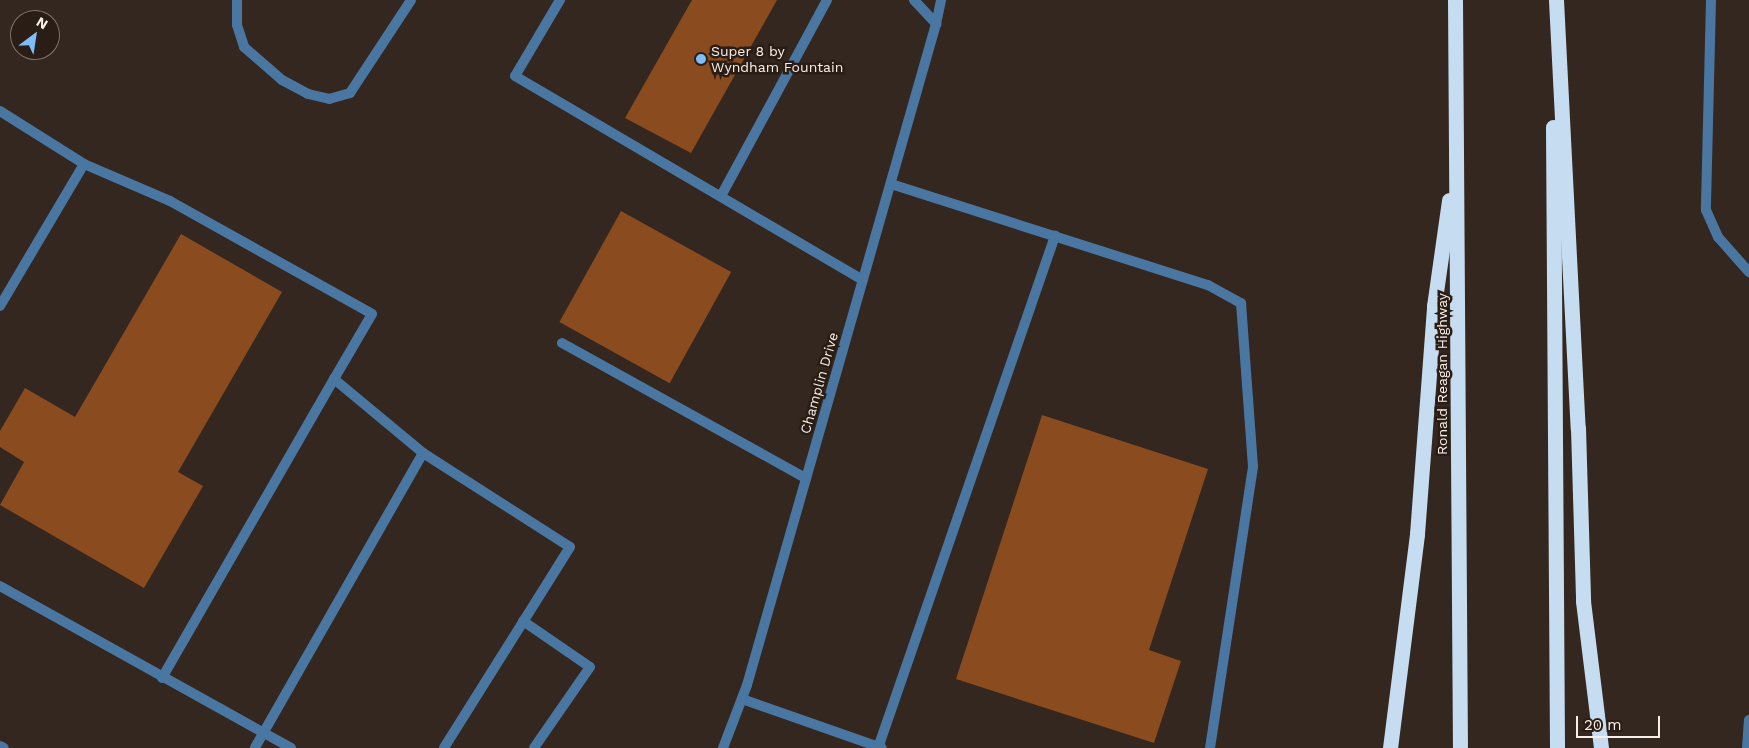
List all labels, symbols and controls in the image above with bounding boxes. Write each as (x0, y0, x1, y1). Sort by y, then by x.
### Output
north arrow (10, 10, 60, 60)
text: N (34, 13, 51, 33)
place label: Super 8 by Wyndham Fountain (711, 43, 843, 75)
marker: Super 8 by Wyndham Fountain (695, 53, 707, 65)
street label: Ronald Reagan Highway (1434, 293, 1450, 455)
street label: Champlin Drive (797, 330, 841, 436)
scale bar (1579, 706, 1663, 738)
text: 20 m (1584, 716, 1622, 734)

